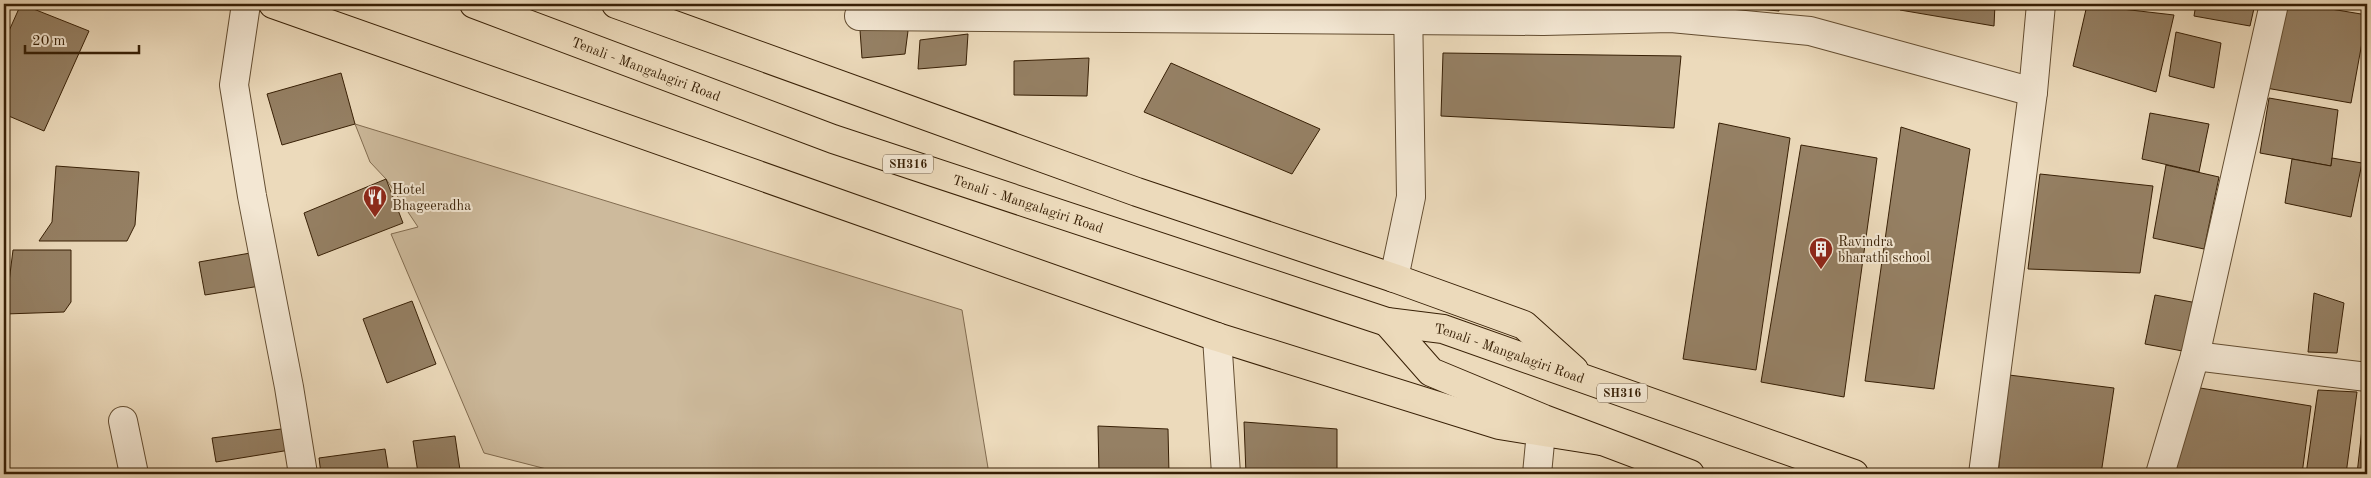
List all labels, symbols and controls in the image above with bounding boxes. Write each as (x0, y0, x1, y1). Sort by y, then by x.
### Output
scale bar (25, 22, 139, 54)
text: 20 m (32, 34, 66, 49)
street label: Tenali - Mangalagiri Road (569, 35, 722, 104)
road number: SH316 (883, 154, 933, 173)
street label: Tenali - Mangalagiri Road (951, 173, 1105, 236)
place label: Hotel Bhageeradha (392, 183, 471, 213)
restaurant icon: Hotel Bhageeradha (362, 184, 388, 218)
place label: Ravindra bharathi school (1838, 235, 1930, 265)
building icon: Ravindra bharathi school (1808, 236, 1834, 270)
street label: Tenali - Mangalagiri Road (1434, 322, 1586, 386)
road number: SH316 (1597, 383, 1647, 402)

